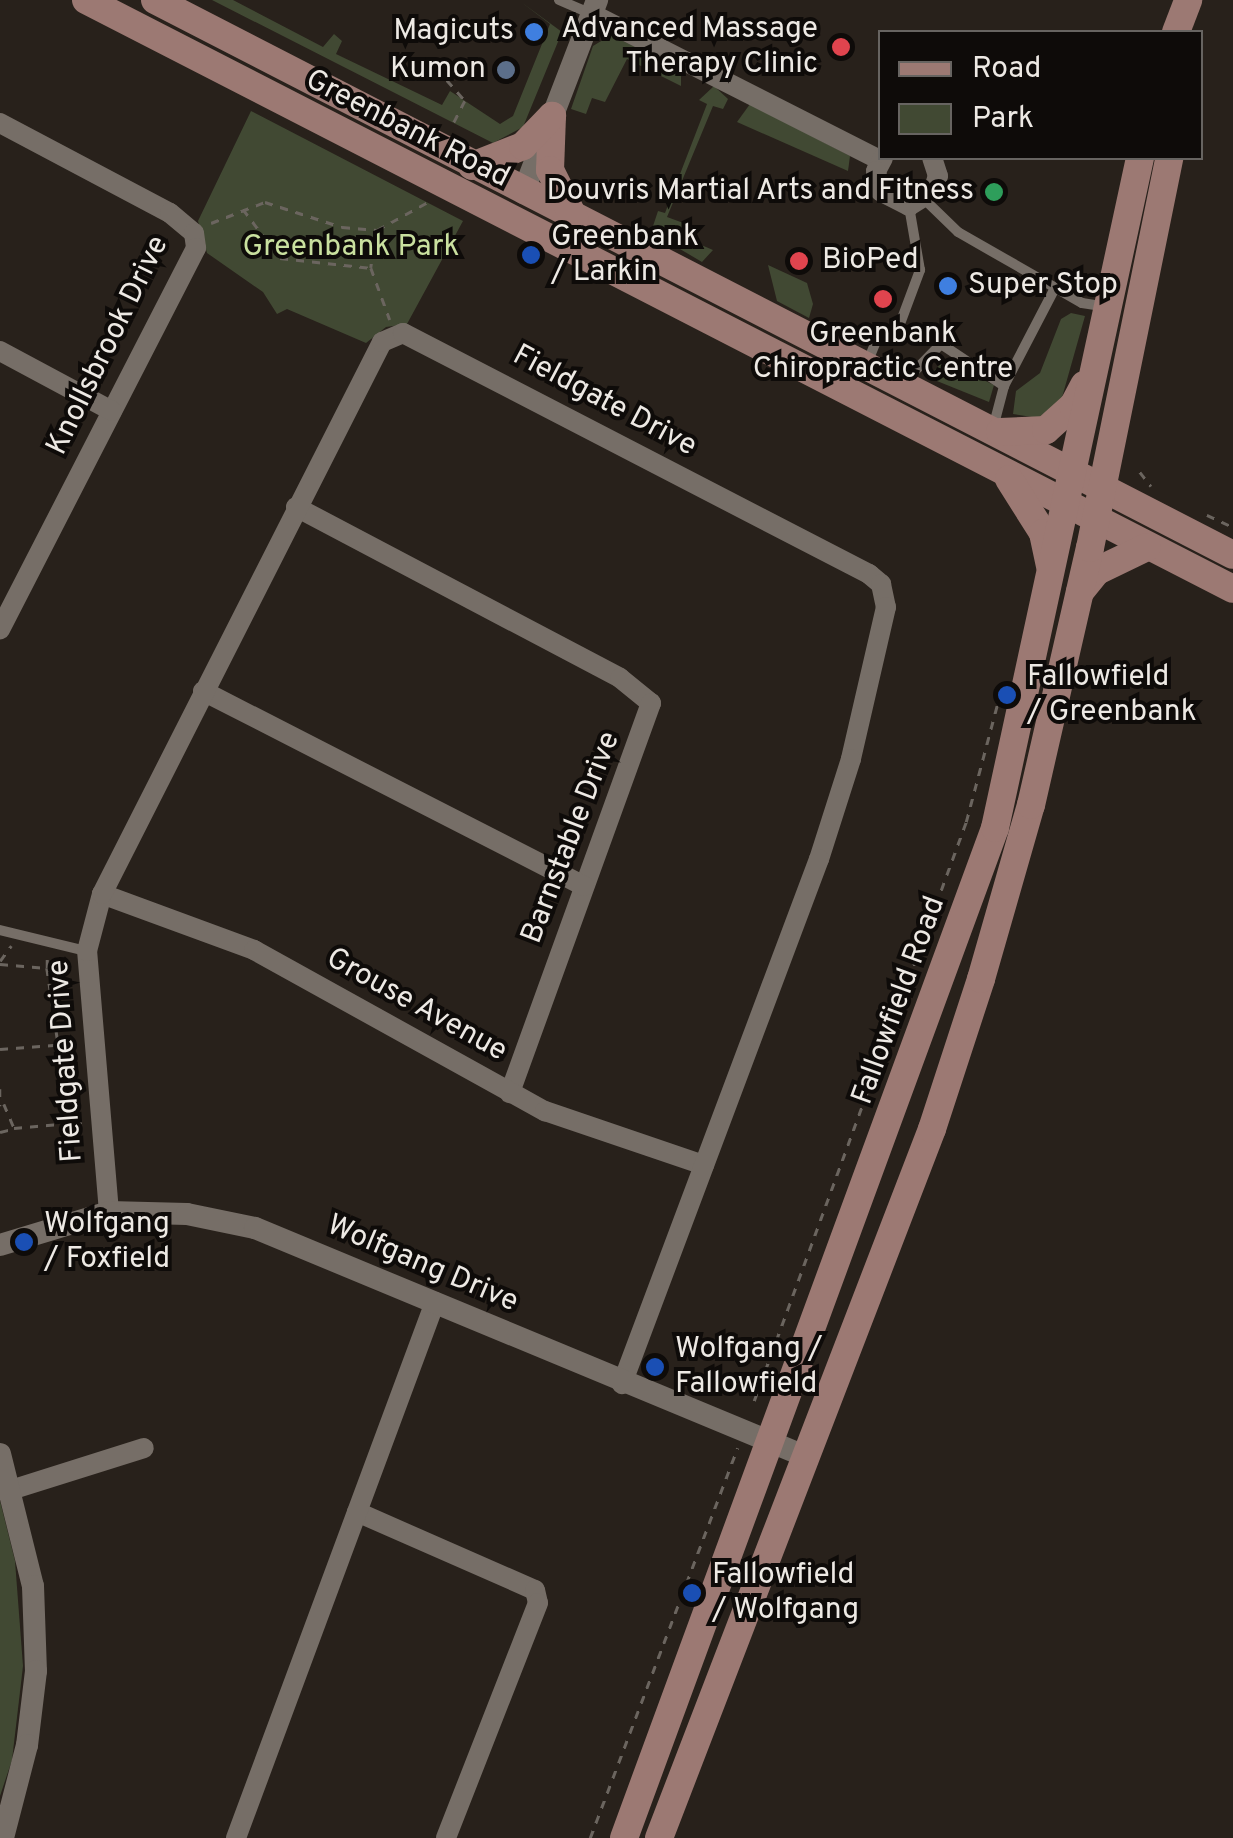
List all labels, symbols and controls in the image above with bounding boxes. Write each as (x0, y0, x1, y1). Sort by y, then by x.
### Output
place label: Advanced Massage Therapy Clinic (561, 12, 818, 82)
place label: Magicuts (393, 14, 514, 50)
marker: Magicuts (523, 21, 545, 43)
legend (878, 30, 1203, 160)
marker: Advanced Massage Therapy Clinic (828, 34, 854, 60)
text: Road (972, 51, 1041, 88)
place label: Kumon (390, 52, 486, 88)
marker: Kumon (495, 59, 517, 81)
street label: Greenbank Road (299, 63, 515, 197)
text: Park (972, 101, 1034, 138)
place label: Douvris Martial Arts and Fitness (545, 174, 974, 210)
marker: Douvris Martial Arts and Fitness (983, 181, 1005, 203)
place label: Greenbank / Larkin (551, 220, 699, 290)
park label: Greenbank Park (243, 230, 459, 266)
street label: Knollsbrook Drive (40, 231, 178, 461)
place label: BioPed (822, 243, 919, 279)
marker: Greenbank / Larkin (520, 244, 542, 266)
marker: BioPed (786, 248, 812, 274)
place label: Super Stop (968, 268, 1118, 304)
marker: Super Stop (937, 275, 959, 297)
marker: Greenbank Chiropractic Centre (870, 286, 896, 312)
place label: Greenbank Chiropractic Centre (753, 317, 1013, 388)
street label: Fieldgate Drive (506, 338, 702, 466)
place label: Fallowfield / Greenbank (1027, 660, 1197, 730)
marker: Fallowfield / Greenbank (996, 684, 1018, 706)
street label: Barnstable Drive (515, 727, 629, 949)
street label: Fallowfield Road (846, 892, 954, 1110)
street label: Grouse Avenue (319, 941, 513, 1071)
street label: Fieldgate Drive (42, 958, 92, 1164)
place label: Wolfgang / Foxfield (44, 1207, 170, 1278)
street label: Wolfgang Drive (321, 1209, 523, 1321)
marker: Wolfgang / Foxfield (13, 1231, 35, 1253)
place label: Wolfgang / Fallowfield (675, 1332, 823, 1402)
marker: Wolfgang / Fallowfield (644, 1356, 666, 1378)
place label: Fallowfield / Wolfgang (712, 1558, 860, 1628)
marker: Fallowfield / Wolfgang (681, 1582, 703, 1604)

